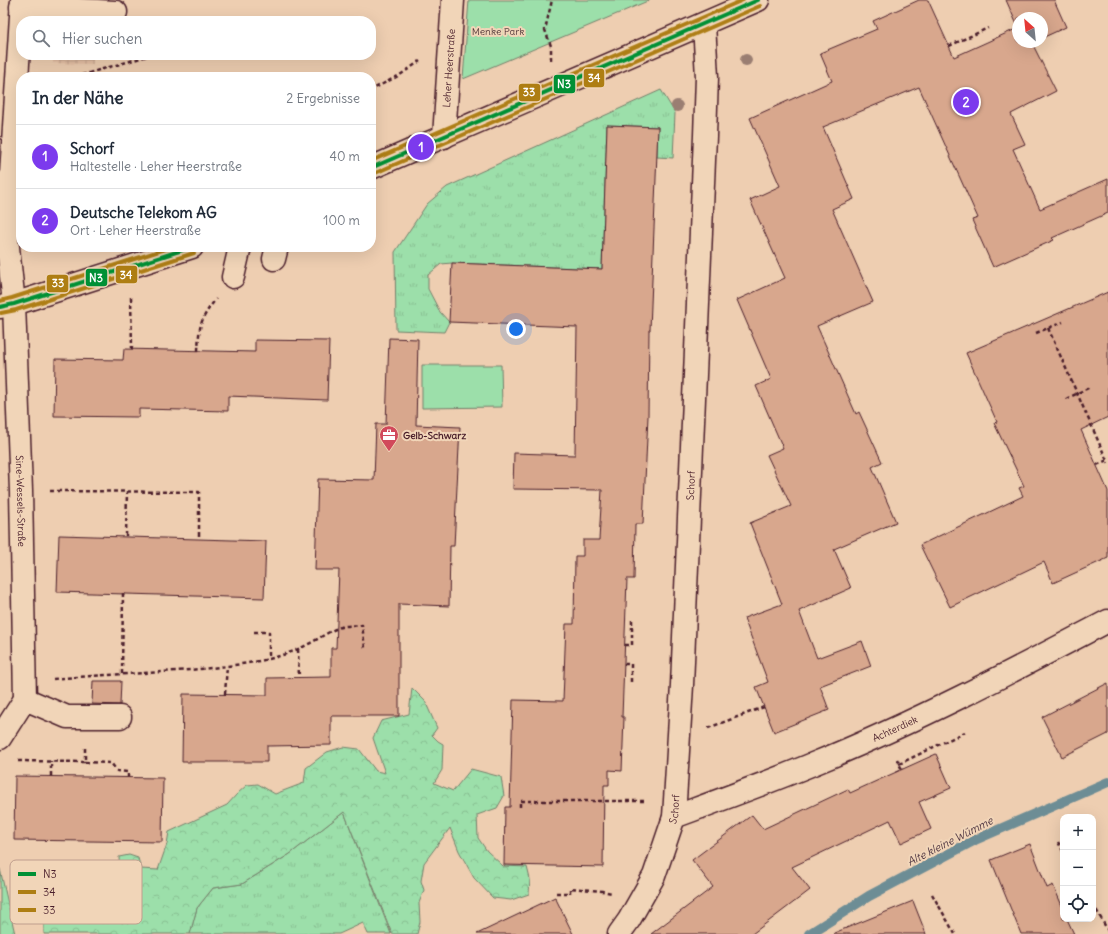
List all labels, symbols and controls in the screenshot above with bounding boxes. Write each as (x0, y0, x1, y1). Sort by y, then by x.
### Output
north arrow (1012, 12, 1048, 48)
search box (16, 16, 376, 60)
park label: Menke Park (472, 25, 524, 38)
icon: search (30, 27, 52, 49)
text: Hier suchen (62, 29, 142, 48)
street label: Leher Heerstraße (440, 29, 458, 108)
line badge: 34 (583, 68, 605, 88)
text: 34 (588, 71, 601, 85)
line badge: N3 (553, 74, 576, 94)
text: N3 (557, 77, 571, 91)
line badge: 33 (518, 83, 541, 102)
text: 33 (523, 85, 535, 99)
text: In der Nähe (32, 87, 124, 109)
pin: 2 (953, 87, 979, 117)
text: 2 Ergebnisse (286, 90, 360, 107)
pin: 1 (408, 132, 434, 162)
text: Schorf (70, 139, 114, 158)
text: 1 (42, 148, 48, 165)
text: 40 m (329, 148, 360, 165)
text: Haltestelle · Leher Heerstraße (70, 158, 242, 175)
text: Deutsche Telekom AG (70, 203, 217, 222)
text: 2 (41, 212, 49, 229)
text: 100 m (323, 212, 360, 229)
text: Ort · Leher Heerstraße (70, 222, 201, 239)
line badge: 34 (115, 265, 138, 284)
line badge: N3 (85, 268, 108, 287)
text: 34 (120, 268, 133, 282)
text: N3 (89, 271, 103, 285)
line badge: 33 (46, 274, 69, 293)
text: 33 (52, 276, 64, 290)
your location (506, 319, 526, 339)
office icon: Gelb-Schwarz (378, 424, 400, 452)
place label: Gelb-Schwarz (403, 429, 466, 442)
street label: Sine-Wessels-Straße (13, 455, 28, 547)
street label: Schorf (684, 470, 698, 501)
street label: Achterdiek (870, 713, 920, 745)
street label: Schorf (666, 793, 682, 826)
water label: Alte kleine Wümme (905, 813, 996, 869)
map controls (1060, 814, 1096, 922)
button: + (1060, 814, 1096, 850)
button: − (1060, 850, 1096, 886)
legend (10, 860, 142, 924)
text: N3 (43, 867, 57, 881)
text: 34 (43, 885, 56, 899)
button: locate (1060, 886, 1096, 922)
text: 33 (43, 903, 56, 917)

